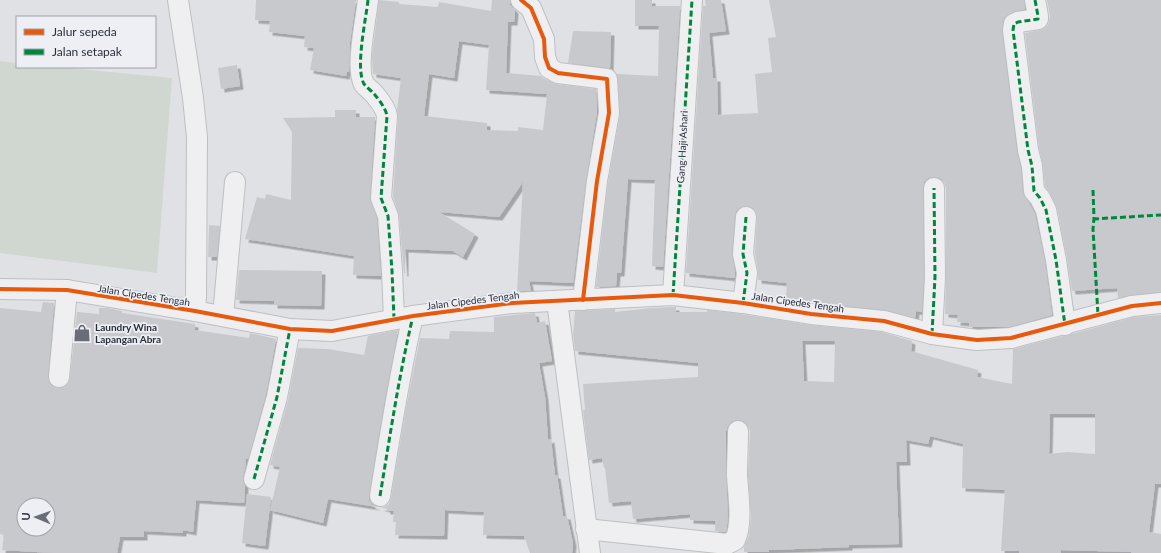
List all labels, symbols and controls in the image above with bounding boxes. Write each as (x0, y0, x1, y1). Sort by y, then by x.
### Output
legend (16, 16, 156, 68)
text: Jalur sepeda (52, 24, 117, 39)
text: Jalan setapak (52, 44, 123, 59)
street label: Gang Haji Ashari (674, 110, 690, 184)
street label: Jalan Cipedes Tengah (97, 282, 191, 308)
street label: Jalan Cipedes Tengah (426, 288, 520, 312)
street label: Jalan Cipedes Tengah (751, 290, 845, 314)
place label: Laundry Wina Lapangan Abra (95, 321, 161, 345)
shop icon: Laundry Wina Lapangan Abra (72, 323, 92, 343)
north arrow (16, 497, 56, 537)
text: U (19, 512, 32, 521)

